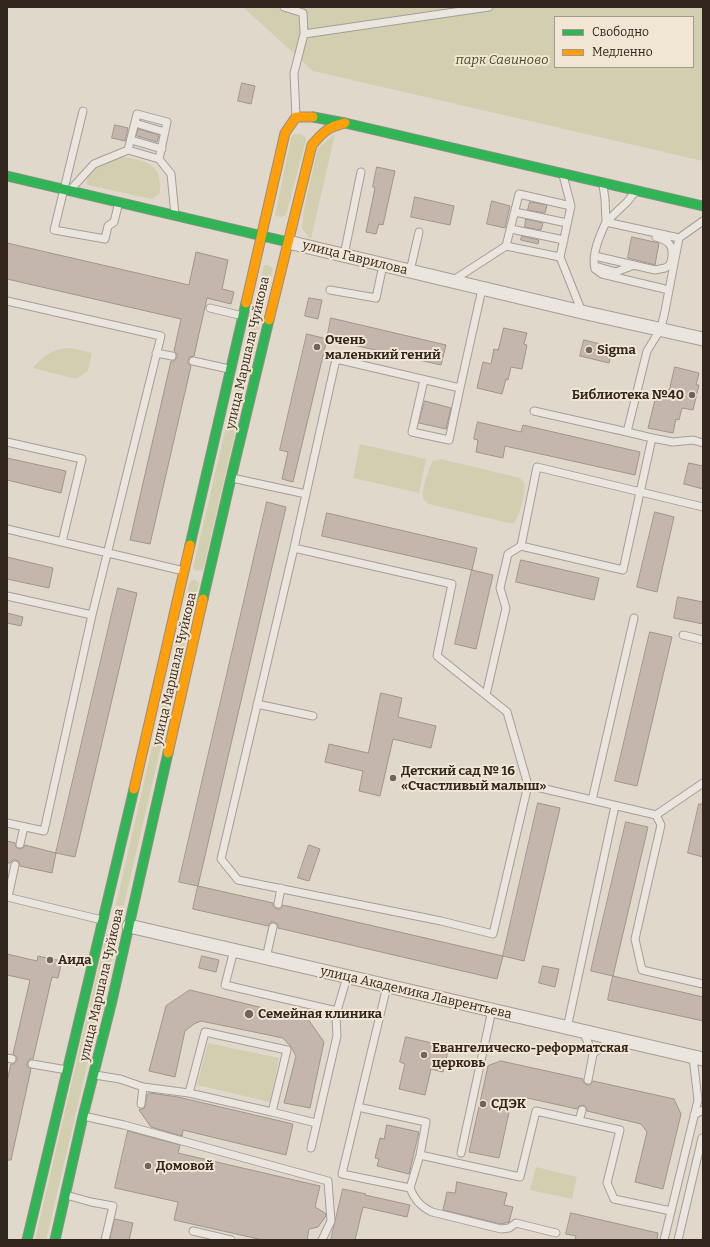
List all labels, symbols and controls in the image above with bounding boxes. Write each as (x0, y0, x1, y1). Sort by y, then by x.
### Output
legend (554, 16, 694, 68)
text: Свободно (592, 25, 649, 39)
text: Медленно (592, 45, 653, 59)
park label: парк Савиново (456, 52, 548, 68)
street label: улица Гаврилова (301, 237, 409, 279)
street label: улица Маршала Чуйкова (223, 275, 273, 431)
place label: Очень маленький гений (325, 332, 441, 363)
marker: Очень маленький гений (312, 342, 322, 352)
place label: Sigma (597, 342, 636, 358)
marker: Sigma (584, 345, 594, 355)
place label: Библиотека №40 (572, 387, 684, 403)
marker: Библиотека №40 (687, 390, 697, 400)
street label: улица Маршала Чуйкова (150, 591, 200, 747)
place label: Детский сад № 16 «Счастливый малыш» (401, 763, 547, 794)
marker: Детский сад № 16 «Счастливый малыш» (388, 773, 398, 783)
street label: улица Маршала Чуйкова (77, 907, 127, 1063)
place label: Аида (58, 952, 92, 968)
marker: Аида (45, 955, 55, 965)
street label: улица Академика Лаврентьева (319, 963, 513, 1023)
place label: Семейная клиника (258, 1006, 382, 1022)
marker: Семейная клиника (243, 1008, 255, 1020)
place label: Евангелическо-реформатская церковь (432, 1040, 629, 1071)
marker: Евангелическо-реформатская церковь (419, 1050, 429, 1060)
place label: СДЭК (491, 1096, 526, 1112)
marker: СДЭК (478, 1099, 488, 1109)
place label: Домовой (156, 1158, 214, 1174)
marker: Домовой (143, 1161, 153, 1171)

